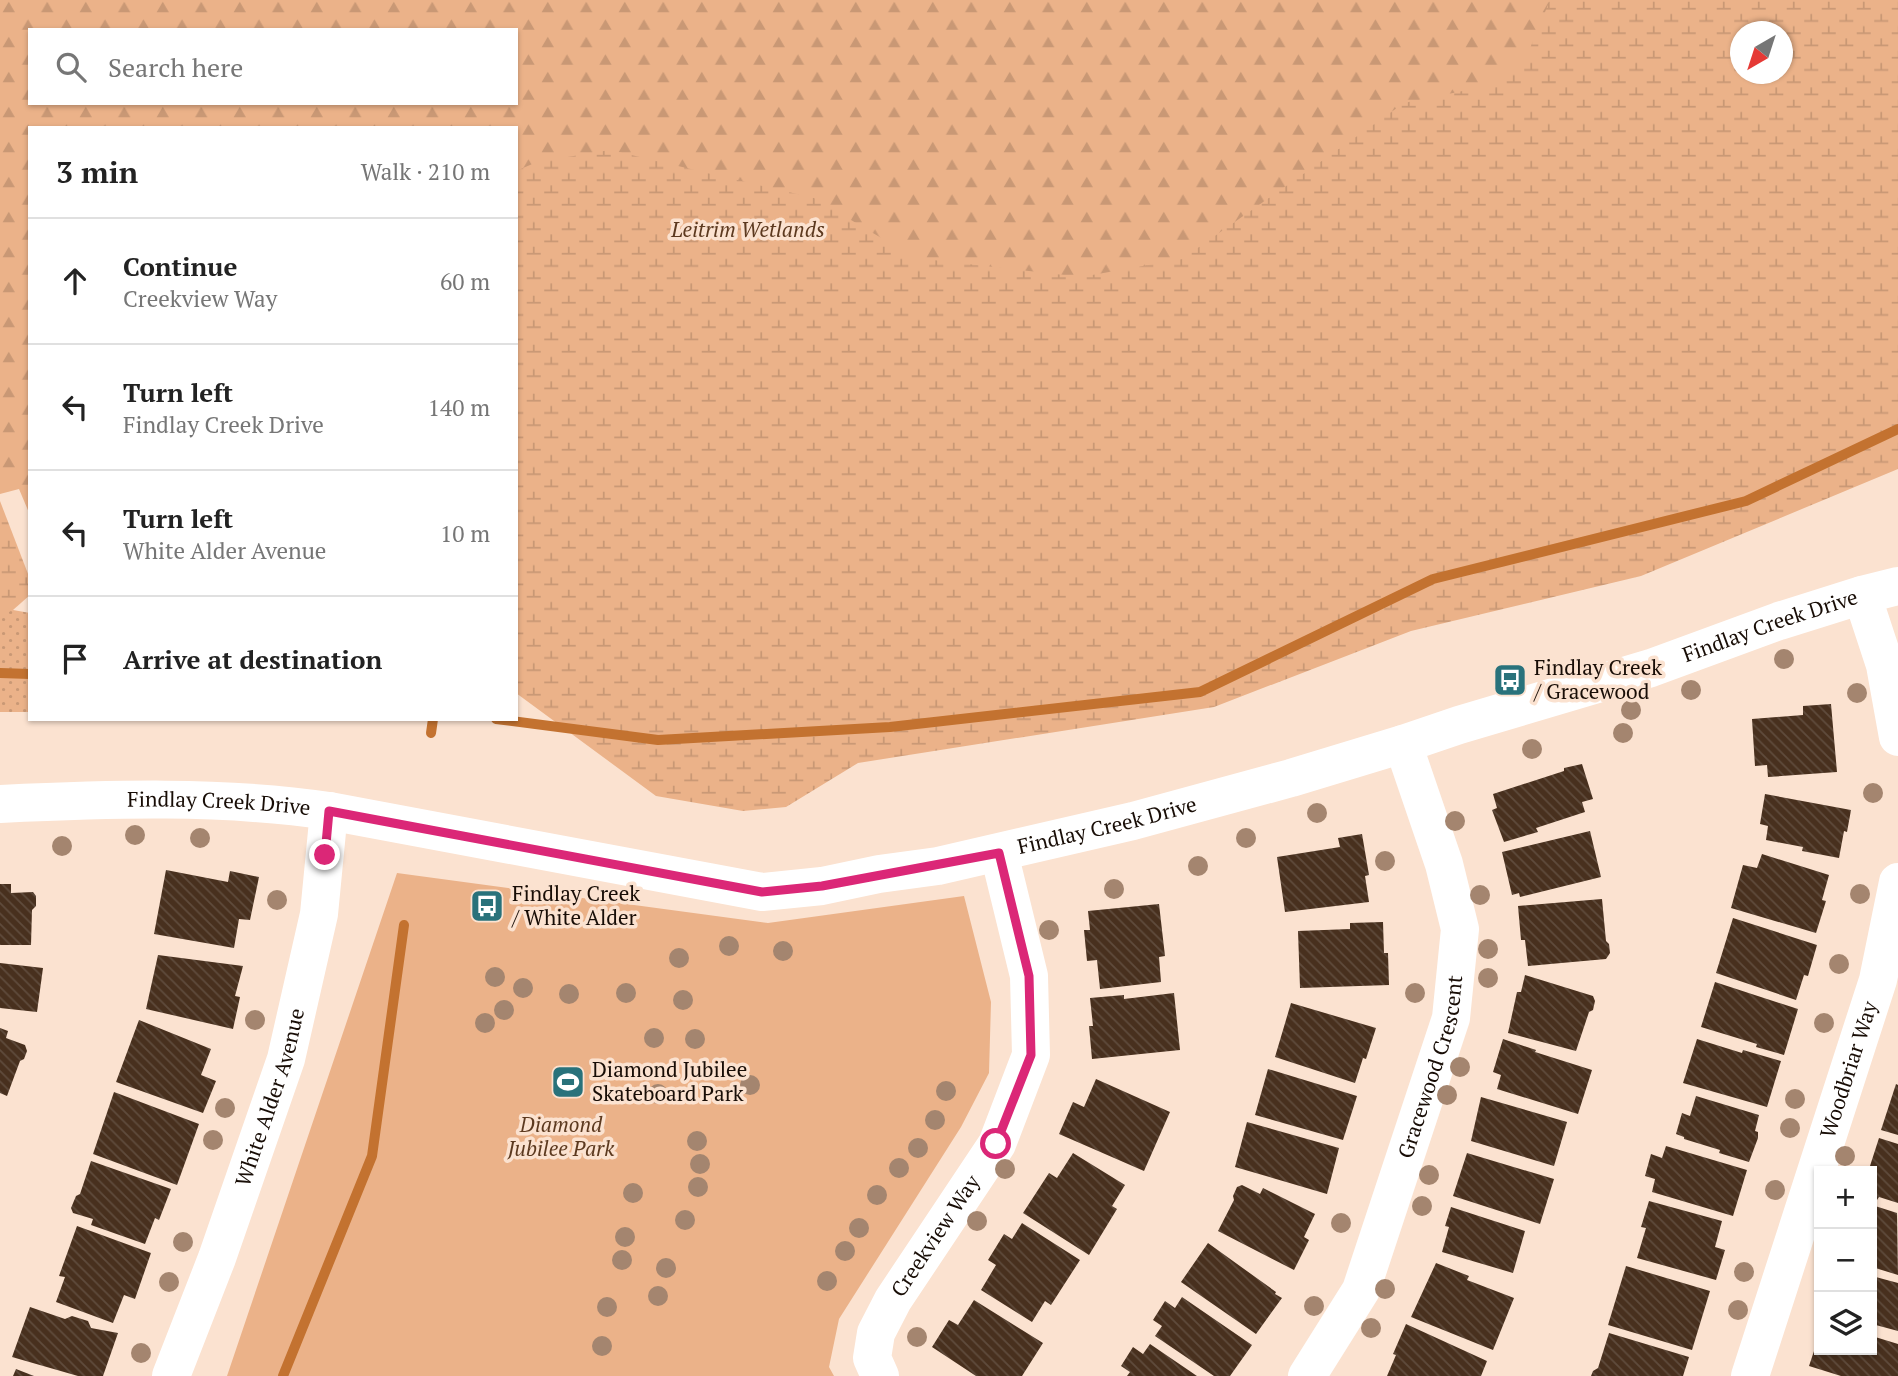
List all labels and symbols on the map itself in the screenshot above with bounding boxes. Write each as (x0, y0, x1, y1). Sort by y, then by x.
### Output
north arrow (1730, 21, 1793, 84)
park label: Leitrim Wetlands (670, 215, 825, 243)
street label: Findlay Creek Drive (1678, 582, 1861, 668)
place label: Findlay Creek / Gracewood (1533, 653, 1662, 705)
bus stop icon: Findlay Creek / Gracewood (1491, 661, 1529, 699)
street label: Findlay Creek Drive (127, 785, 312, 821)
street label: Findlay Creek Drive (1015, 789, 1200, 860)
route end (309, 839, 340, 870)
place label: Findlay Creek / White Alder (511, 879, 640, 931)
bus stop icon: Findlay Creek / White Alder (468, 887, 506, 925)
street label: Gracewood Crescent (1391, 974, 1468, 1162)
street label: Woodbriar Way (1813, 997, 1883, 1141)
street label: White Alder Avenue (228, 1005, 310, 1190)
place label: Diamond Jubilee Skateboard Park (592, 1055, 747, 1107)
sports icon: Diamond Jubilee Skateboard Park (549, 1063, 587, 1101)
park label: Diamond Jubilee Park (507, 1110, 615, 1162)
route start (980, 1128, 1011, 1159)
street label: Creekview Way (884, 1169, 986, 1302)

